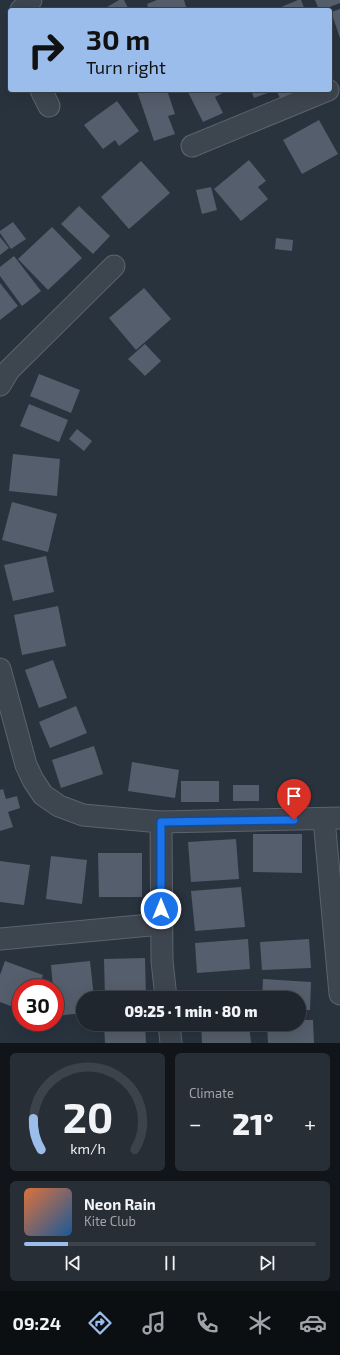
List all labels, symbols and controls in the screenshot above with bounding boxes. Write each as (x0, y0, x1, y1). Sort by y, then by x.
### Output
text: 30 m (86, 22, 150, 56)
icon: right (20, 24, 72, 76)
text: Turn right (86, 56, 166, 78)
pin (277, 779, 311, 820)
icon: arrive (283, 785, 305, 807)
position arrow (140, 888, 182, 930)
speed limit sign: 30 (12, 979, 64, 1031)
text: 09:25 · 1 min · 80 m (125, 1002, 257, 1020)
text: Climate (189, 1085, 234, 1101)
text: 20 (62, 1091, 113, 1141)
text: 21° (232, 1105, 274, 1141)
text: − (189, 1110, 202, 1136)
text: + (304, 1110, 316, 1136)
text: km/h (70, 1140, 105, 1157)
text: Neon Rain (84, 1195, 156, 1213)
text: Kite Club (84, 1213, 136, 1229)
icon: previous (62, 1252, 84, 1274)
icon: pause (159, 1252, 181, 1274)
icon: next (256, 1252, 278, 1274)
icon: directions (86, 1309, 114, 1337)
icon: music (140, 1309, 168, 1337)
icon: phone (193, 1309, 221, 1337)
icon: climate (246, 1309, 274, 1337)
icon: car (299, 1309, 327, 1337)
text: 09:24 (13, 1312, 61, 1334)

